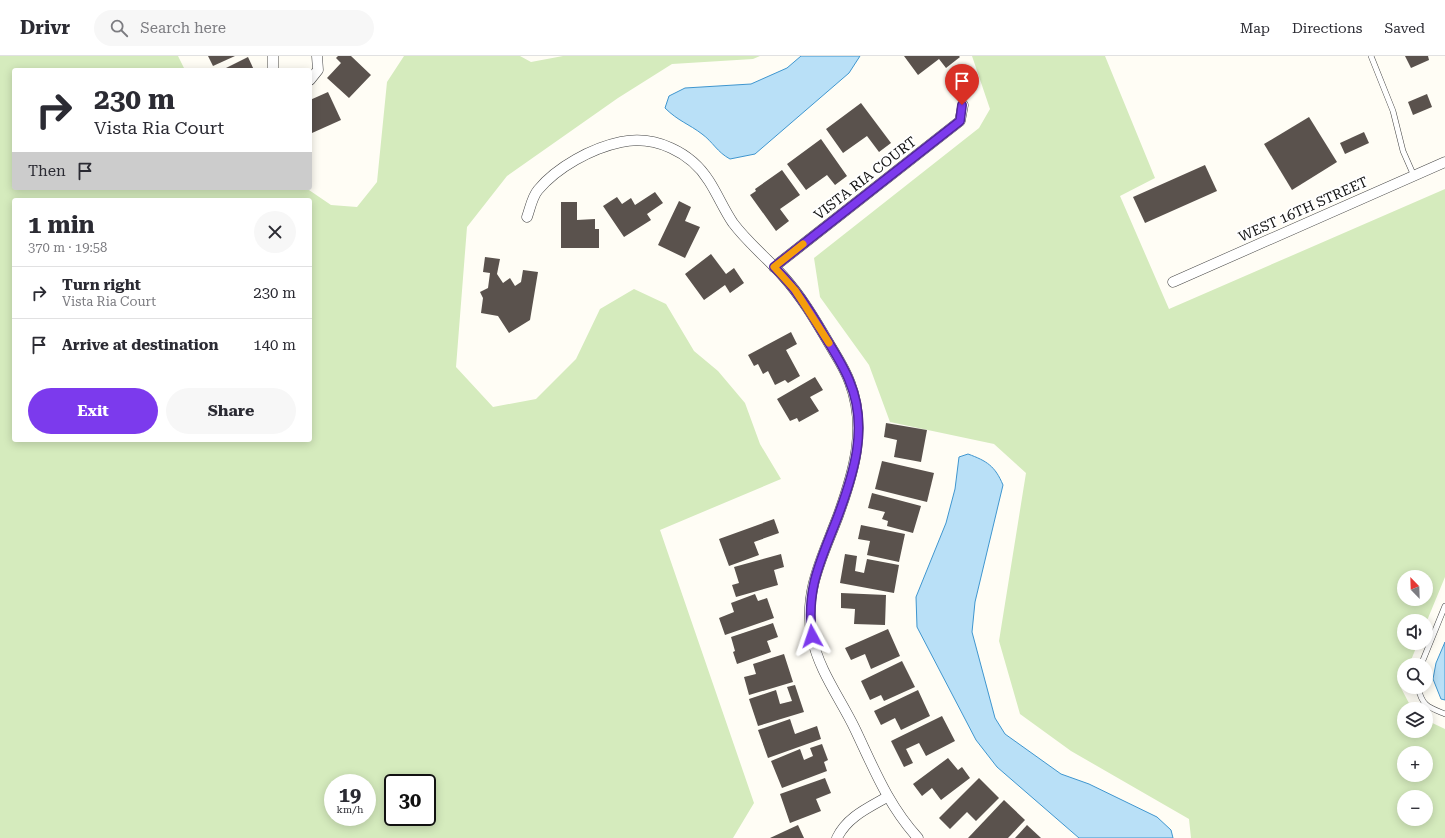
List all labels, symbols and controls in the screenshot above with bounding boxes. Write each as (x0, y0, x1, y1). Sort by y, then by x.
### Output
search box (94, 10, 374, 46)
text: Drivr (20, 16, 70, 39)
icon: search (108, 17, 130, 39)
text: Search here (140, 19, 226, 37)
text: Map (1240, 20, 1270, 36)
text: Directions (1292, 20, 1362, 36)
text: Saved (1384, 20, 1425, 36)
pin (945, 64, 979, 105)
icon: arrive (951, 70, 973, 92)
text: 230 m (94, 83, 175, 116)
icon: right (28, 84, 80, 136)
text: Vista Ria Court (94, 117, 224, 138)
street label: VISTA RIA COURT (811, 133, 919, 223)
icon: arrive (74, 160, 96, 182)
text: Then (28, 162, 66, 180)
street label: WEST 16TH STREET (1236, 173, 1370, 245)
text: 1 min (28, 211, 95, 239)
button: close (254, 211, 296, 253)
text: 370 m · 19:58 (28, 240, 107, 255)
text: Turn right (62, 276, 141, 294)
icon: right (28, 282, 50, 304)
text: 230 m (253, 284, 296, 302)
text: Vista Ria Court (62, 294, 156, 309)
icon: arrive (28, 334, 50, 356)
text: Arrive at destination (62, 336, 218, 354)
text: 140 m (253, 336, 296, 354)
button: Exit (28, 388, 158, 434)
button: Share (166, 388, 296, 434)
north arrow (1397, 570, 1433, 606)
map controls (1397, 570, 1433, 826)
button: sound (1397, 614, 1433, 650)
position arrow (791, 615, 833, 657)
button: search (1397, 658, 1433, 694)
button: layers (1397, 702, 1433, 738)
button: + (1397, 746, 1433, 782)
speed limit sign: 30 (384, 774, 436, 826)
text: 19 (339, 783, 361, 807)
button: − (1397, 790, 1433, 826)
text: km/h (337, 804, 363, 815)

